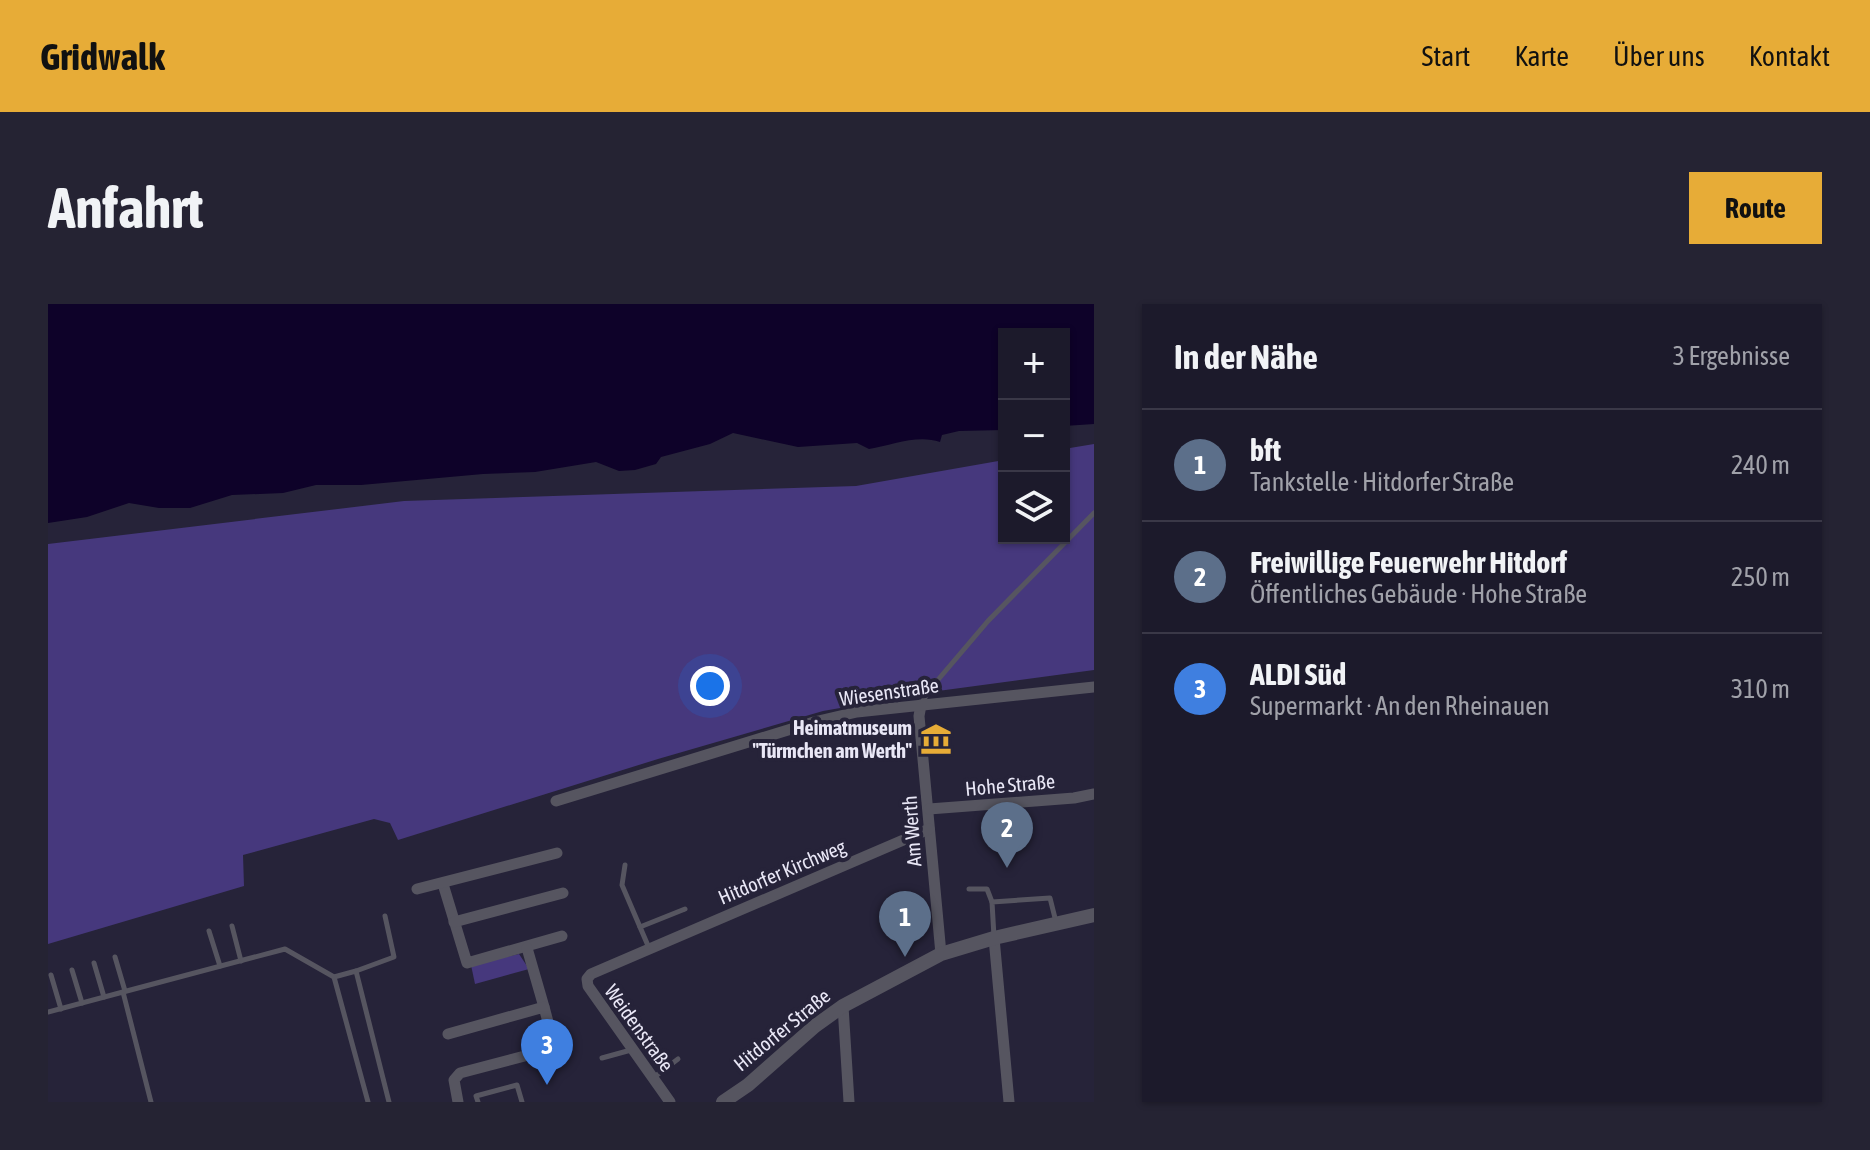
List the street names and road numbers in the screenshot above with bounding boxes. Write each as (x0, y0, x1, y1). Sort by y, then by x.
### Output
street label: Wiesenstraße (838, 673, 940, 710)
street label: Hohe Straße (964, 769, 1056, 800)
street label: Am Werth (898, 795, 925, 867)
street label: Hitdorfer Kirchweg (715, 834, 849, 909)
street label: Weidenstraße (600, 980, 679, 1076)
street label: Hitdorfer Straße (729, 984, 834, 1075)

